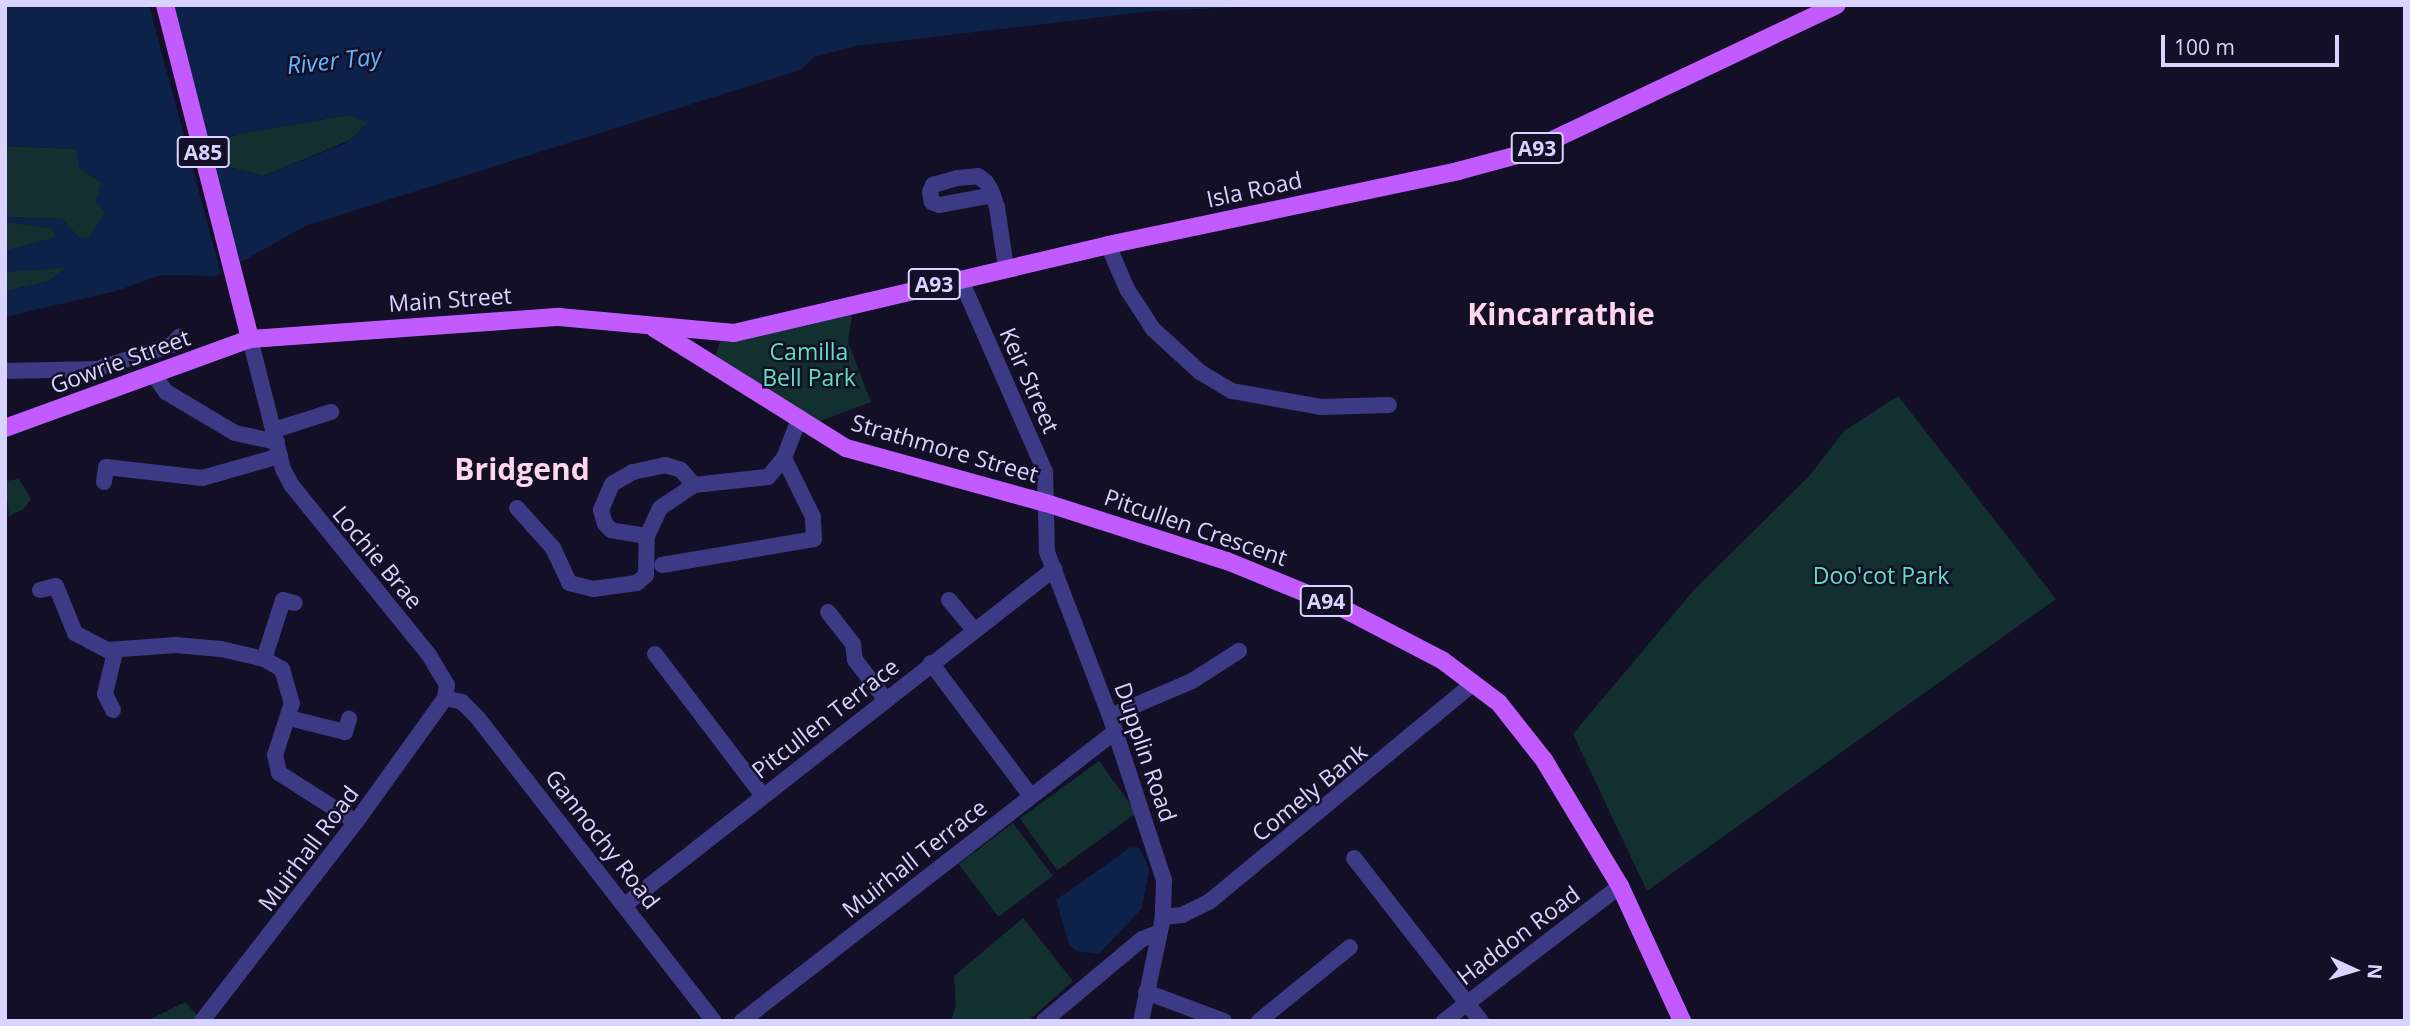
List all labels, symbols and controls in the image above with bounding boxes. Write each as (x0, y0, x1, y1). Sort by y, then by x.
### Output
scale bar (2165, 21, 2344, 65)
text: 100 m (2174, 33, 2235, 61)
water label: River Tay (285, 41, 383, 79)
road number: A93 (1509, 130, 1565, 166)
road number: A85 (175, 134, 231, 170)
street label: Isla Road (1204, 165, 1304, 213)
road number: A93 (906, 266, 962, 302)
street label: Main Street (387, 281, 513, 317)
district label: Kincarrathie (1467, 296, 1655, 332)
street label: Gowrie Street (46, 323, 194, 399)
street label: Keir Street (995, 323, 1065, 437)
park label: Camilla Bell Park (762, 337, 856, 391)
street label: Strathmore Street (848, 408, 1042, 488)
district label: Bridgend (454, 451, 590, 487)
street label: Pitcullen Crescent (1101, 483, 1291, 571)
street label: Lochie Brae (327, 500, 429, 614)
park label: Doo'cot Park (1813, 561, 1949, 589)
road number: A94 (1298, 584, 1354, 618)
street label: Pitcullen Terrace (746, 652, 904, 784)
street label: Dupplin Road (1109, 679, 1183, 825)
street label: Comely Bank (1246, 737, 1372, 847)
street label: Gannochy Road (540, 764, 666, 914)
street label: Muirhall Road (252, 780, 364, 916)
street label: Muirhall Terrace (836, 793, 992, 923)
street label: Haddon Road (1451, 880, 1585, 990)
north arrow (2319, 935, 2389, 1005)
text: N (2361, 963, 2388, 980)

